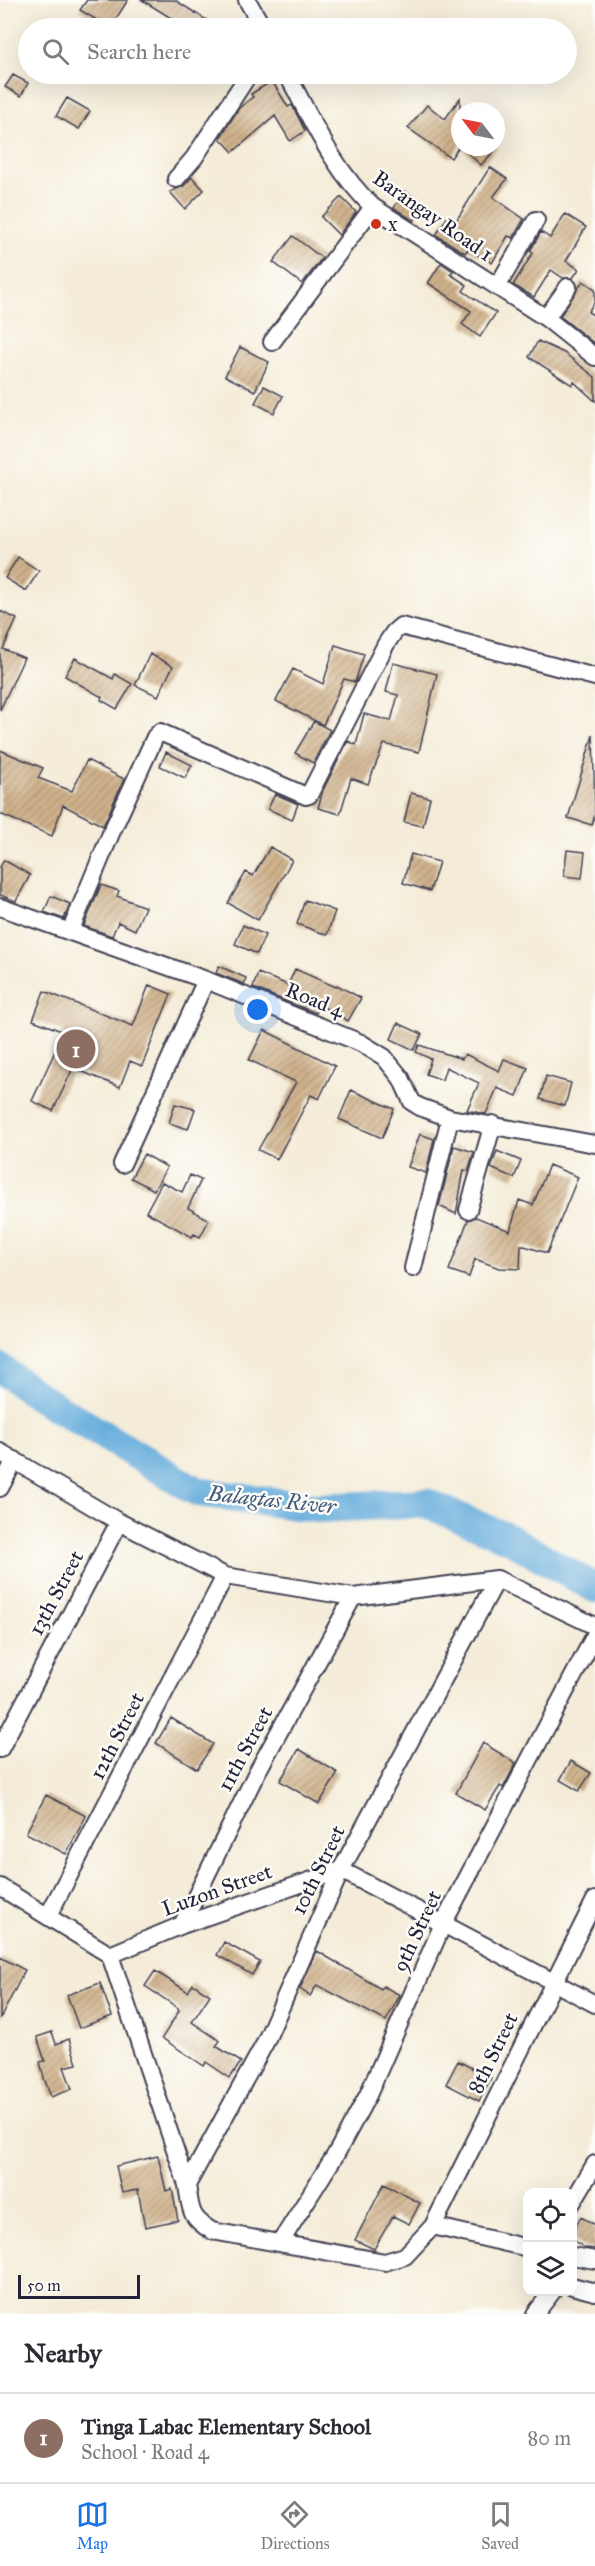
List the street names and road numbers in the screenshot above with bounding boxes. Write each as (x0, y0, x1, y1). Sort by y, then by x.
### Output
street label: Barangay Road 1 (368, 165, 498, 267)
street label: Road 4 (282, 977, 349, 1024)
street label: 13th Street (23, 1546, 89, 1640)
street label: 12th Street (84, 1688, 150, 1784)
street label: 11th Street (212, 1702, 278, 1796)
street label: 10th Street (285, 1821, 351, 1919)
street label: Luzon Street (158, 1858, 276, 1922)
street label: 9th Street (387, 1886, 447, 1976)
street label: 8th Street (462, 2008, 524, 2098)

